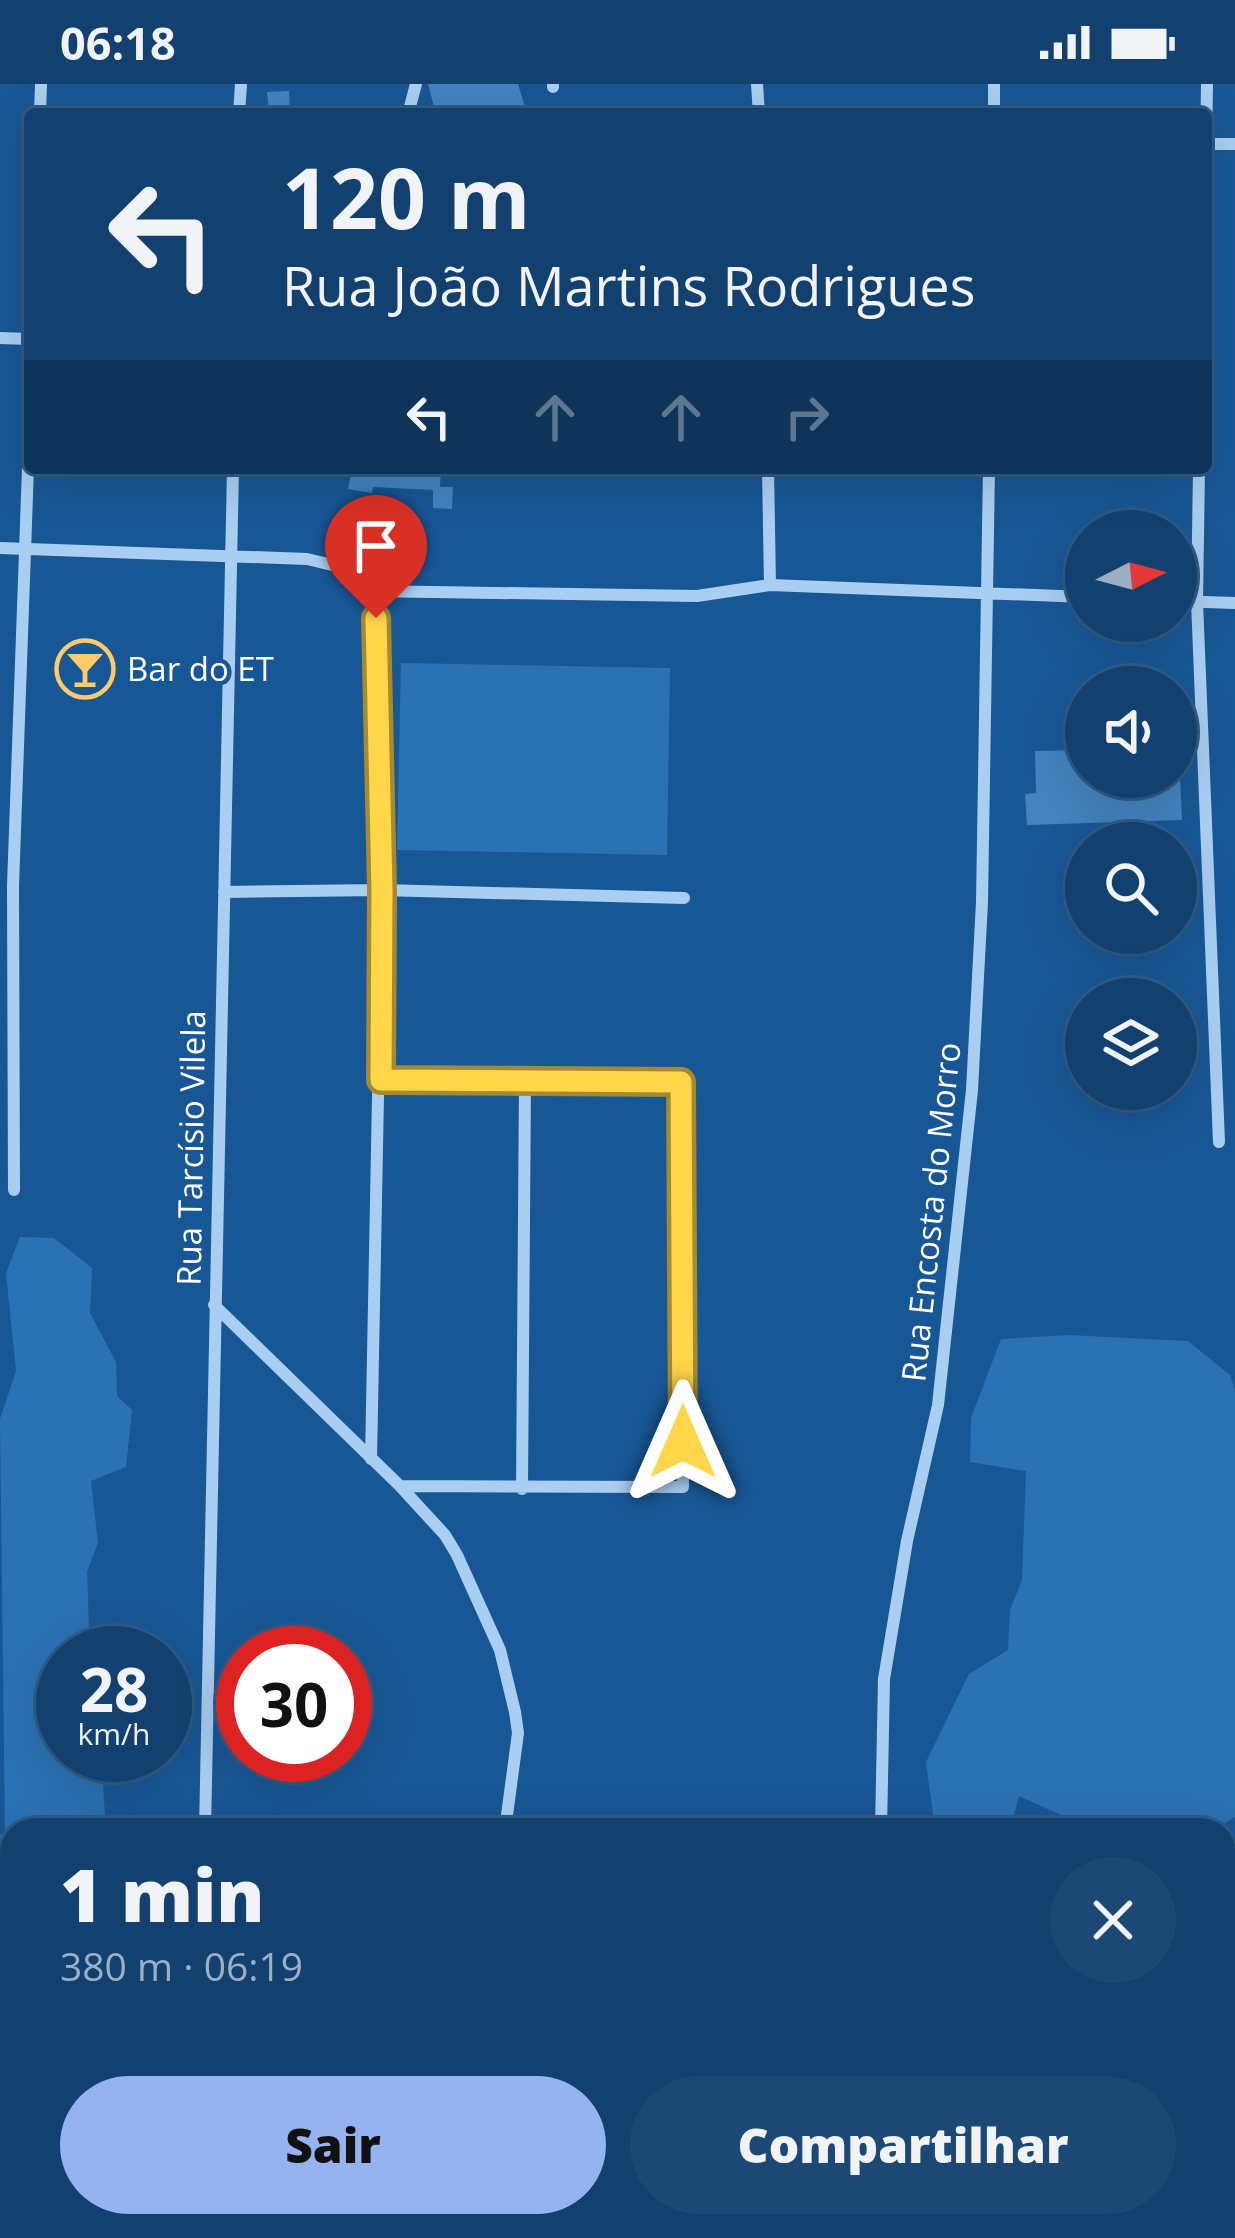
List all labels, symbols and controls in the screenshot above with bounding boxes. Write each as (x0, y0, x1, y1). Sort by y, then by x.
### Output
text: 06:18 (60, 12, 176, 73)
text: 120 m (282, 139, 530, 254)
icon: left (84, 156, 240, 312)
text: Rua João Martins Rodrigues (282, 248, 975, 322)
icon: left (396, 384, 462, 450)
icon: ahead (522, 384, 588, 450)
icon: ahead (648, 384, 714, 450)
icon: right (774, 384, 840, 450)
pin (325, 495, 427, 618)
north arrow (1065, 510, 1197, 642)
map controls (1065, 510, 1197, 1110)
icon: arrive (343, 513, 409, 579)
bar icon: Bar do ET (54, 638, 116, 700)
place label: Bar do ET (127, 646, 274, 691)
button: sound (1065, 666, 1197, 798)
button: search (1065, 822, 1197, 954)
button: layers (1065, 978, 1197, 1110)
street label: Rua Tarcísio Vilela (166, 1010, 215, 1286)
street label: Rua Encosta do Morro (890, 1040, 971, 1384)
position arrow (620, 1379, 746, 1505)
speed limit sign: 30 (216, 1626, 372, 1782)
text: 28 (80, 1648, 148, 1730)
text: km/h (78, 1713, 150, 1754)
text: 1 min (60, 1845, 265, 1943)
button: close (1050, 1857, 1176, 1983)
text: 380 m · 06:19 (60, 1939, 303, 1992)
button: Sair (60, 2076, 606, 2214)
button: Compartilhar (630, 2076, 1176, 2214)

